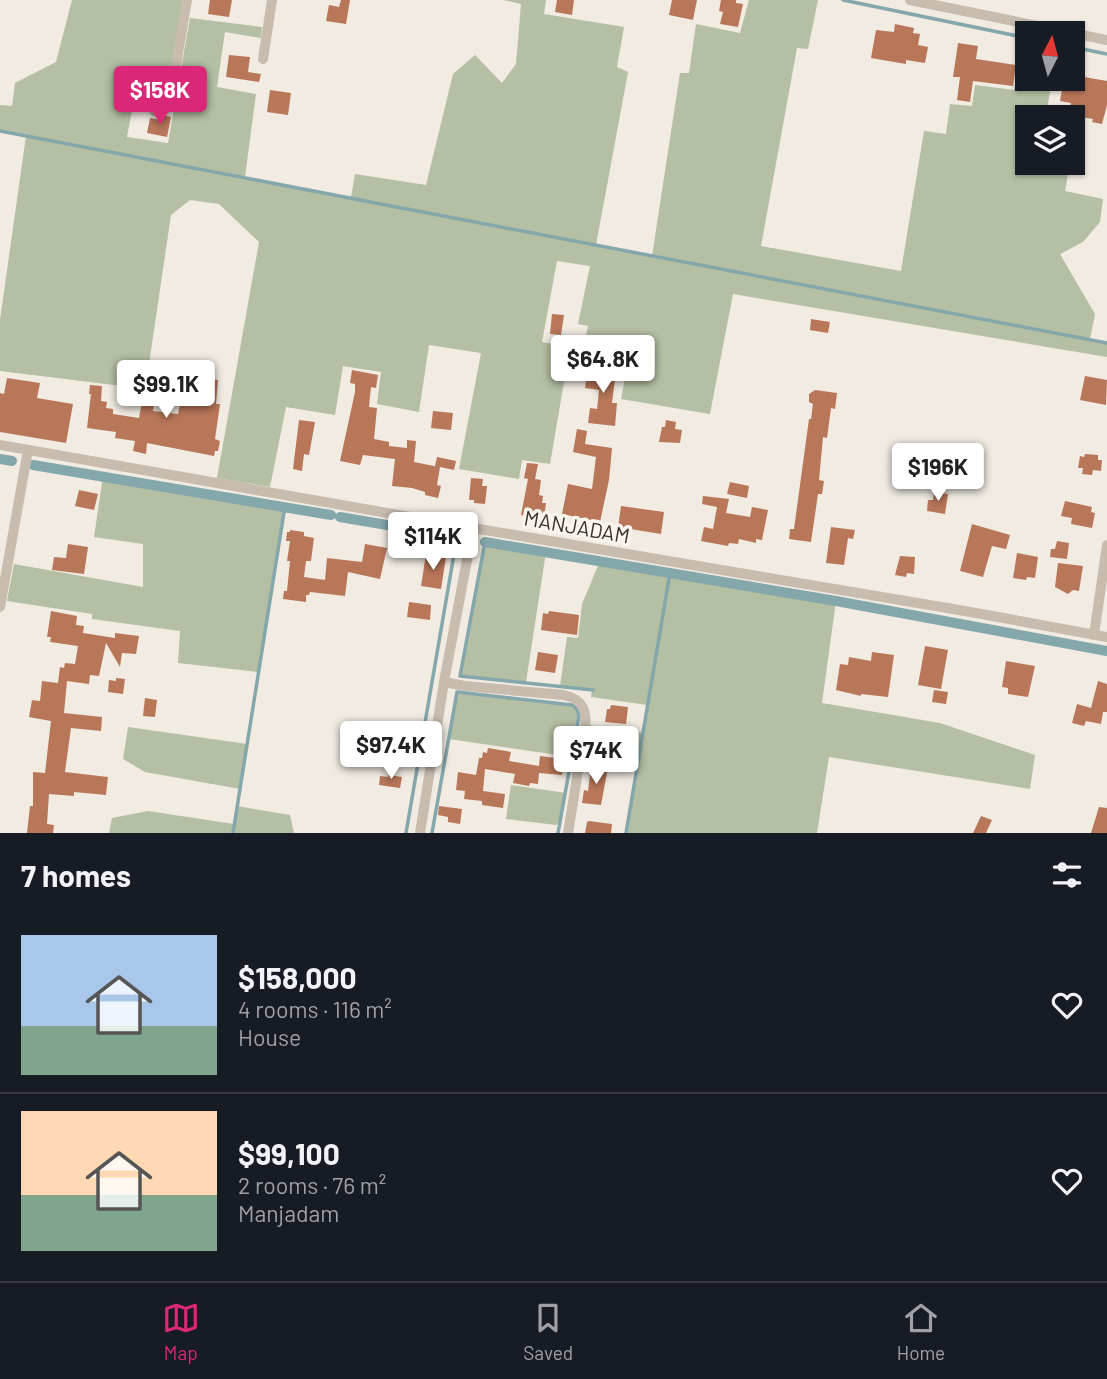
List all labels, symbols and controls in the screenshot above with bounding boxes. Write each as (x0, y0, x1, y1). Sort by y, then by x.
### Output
north arrow (1015, 21, 1085, 91)
map controls (1015, 21, 1085, 175)
pin: $158K (111, 66, 209, 126)
text: $158K (130, 75, 190, 103)
button: layers (1015, 105, 1085, 175)
pin: $64.8K (546, 336, 660, 395)
text: $64.8K (567, 344, 639, 372)
pin: $99.1K (109, 360, 223, 420)
text: $99.1K (133, 369, 199, 397)
pin: $196K (889, 444, 987, 503)
text: $196K (908, 452, 968, 480)
street label: MANJADAM (522, 504, 632, 548)
pin: $114K (384, 512, 482, 572)
text: $114K (404, 521, 462, 549)
pin: $97.4K (334, 722, 448, 781)
pin: $74K (555, 726, 637, 786)
text: $97.4K (356, 730, 426, 758)
text: $74K (570, 735, 622, 763)
icon: filters (1048, 856, 1086, 894)
text: 7 homes (21, 857, 131, 893)
text: $158,000 (238, 959, 357, 995)
icon: home (77, 963, 161, 1047)
icon: heart (1048, 986, 1086, 1024)
text: 4 rooms · 116 m² (238, 995, 392, 1023)
text: House (238, 1023, 301, 1051)
text: $99,100 (238, 1135, 340, 1171)
icon: home (77, 1139, 161, 1223)
icon: heart (1048, 1162, 1086, 1200)
text: 2 rooms · 76 m² (238, 1171, 386, 1199)
text: Manjadam (238, 1199, 339, 1227)
tab: Map (162, 1299, 200, 1364)
tab: Saved (523, 1299, 573, 1364)
tab: Home (897, 1299, 945, 1364)

